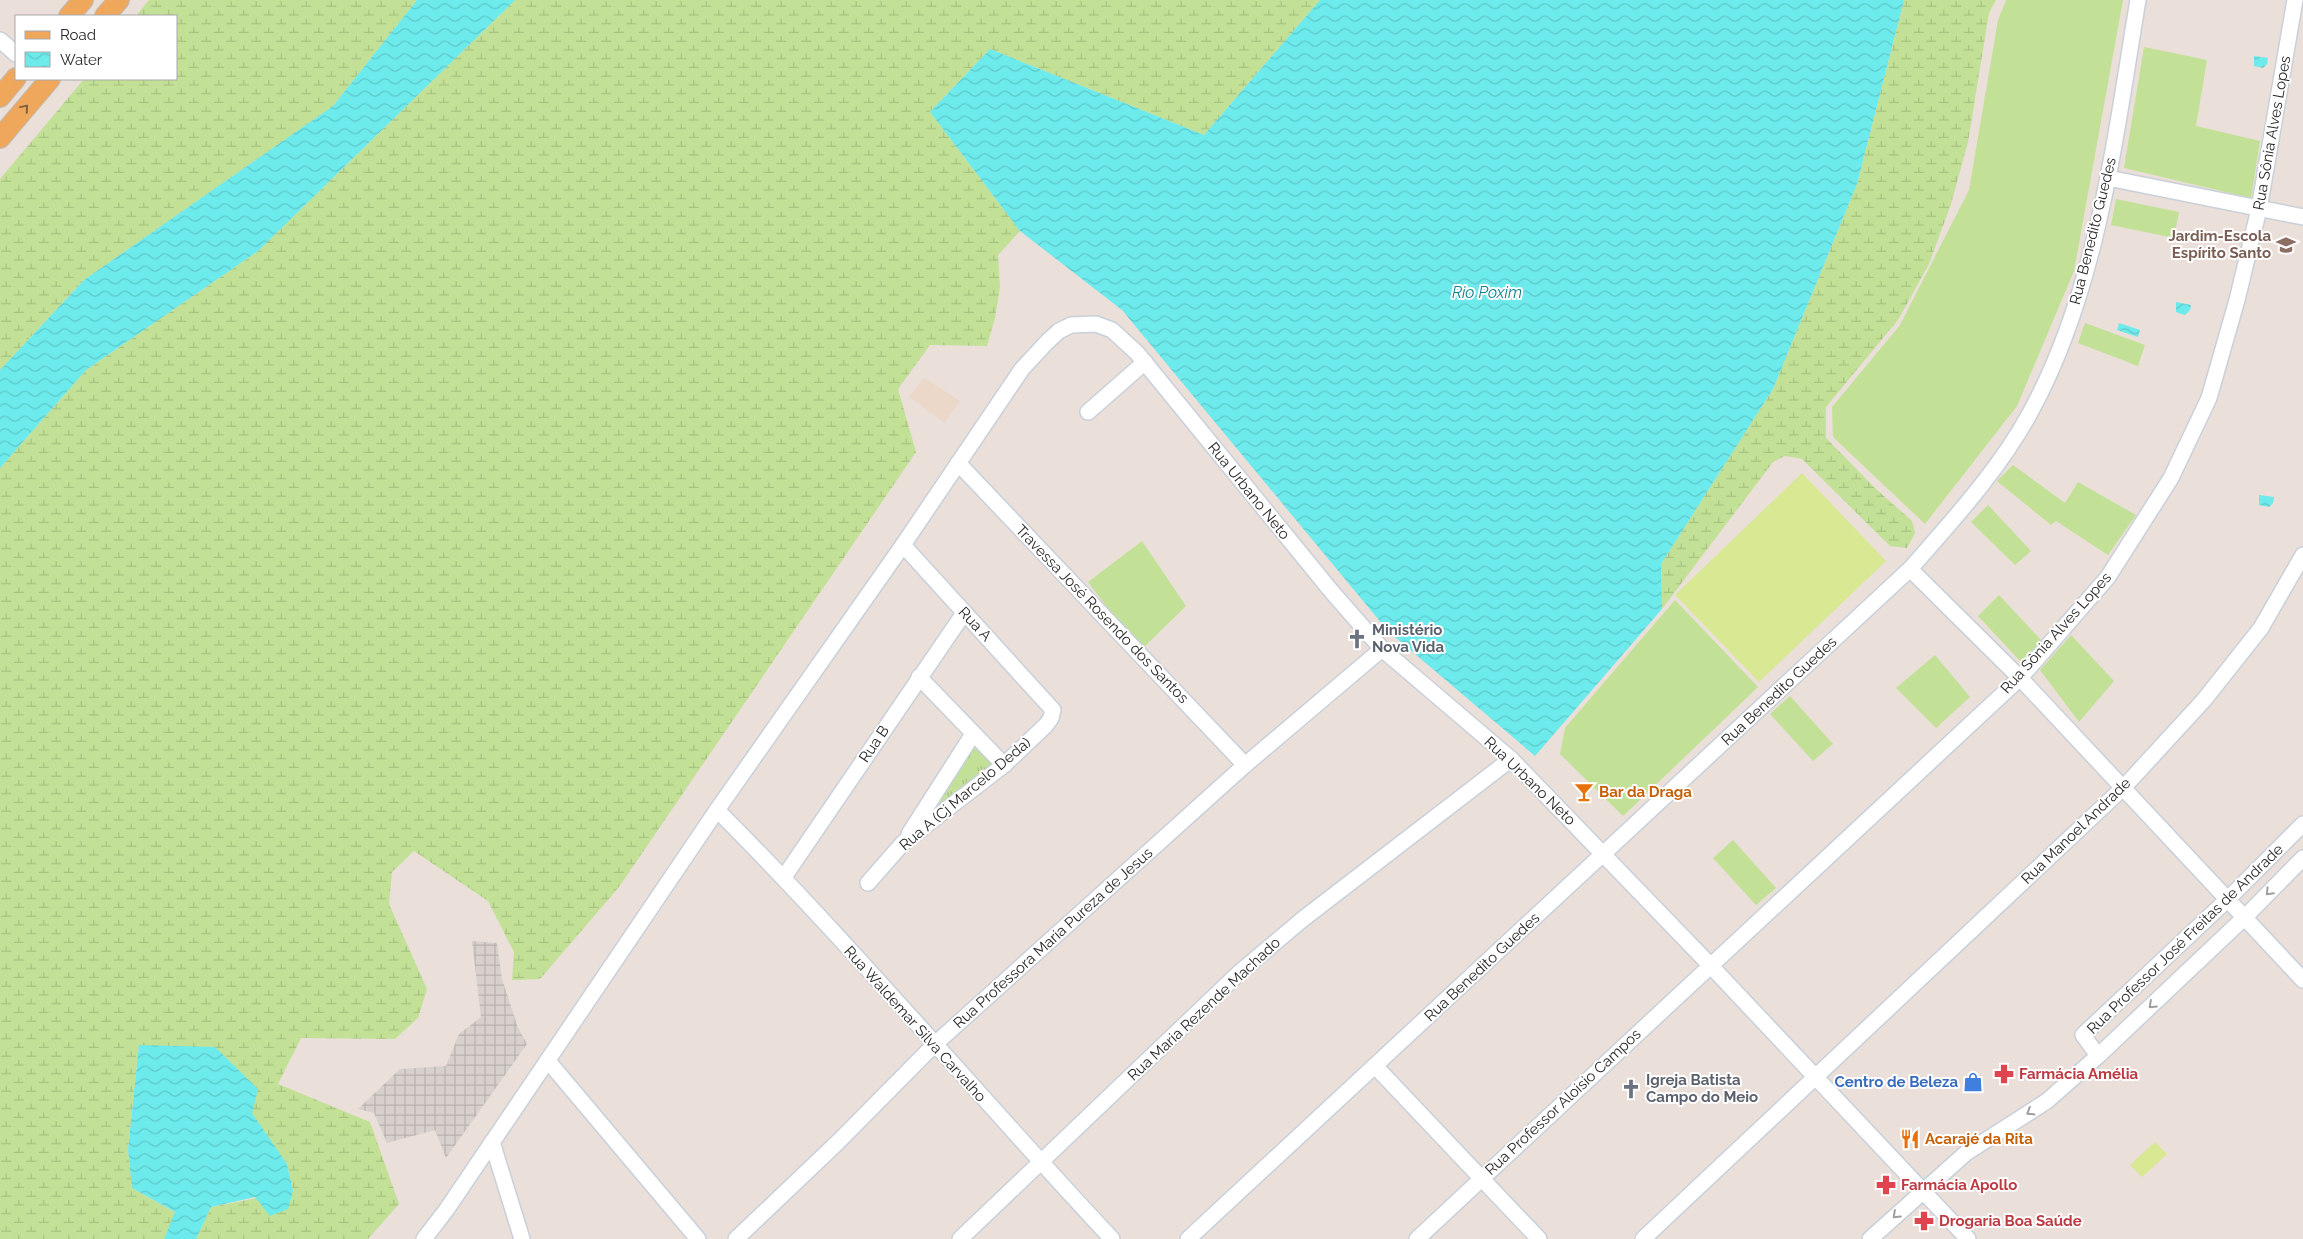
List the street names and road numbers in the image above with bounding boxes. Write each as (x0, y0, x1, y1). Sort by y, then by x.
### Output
street label: Rua Sônia Alves Lopes (2250, 54, 2294, 212)
street label: Rua Benedito Guedes (2066, 156, 2120, 306)
street label: Rua Urbano Neto (1204, 439, 1294, 543)
street label: Travessa José Rosendo dos Santos (1012, 521, 1192, 707)
street label: Rua Sônia Alves Lopes (1997, 569, 2115, 697)
street label: Rua A (955, 603, 995, 645)
street label: Rua Benedito Guedes (1718, 633, 1840, 749)
street label: Rua B (855, 722, 893, 766)
street label: Rua Urbano Neto (1481, 733, 1579, 829)
street label: Rua A (Cj Marcelo Deda) (896, 734, 1034, 854)
street label: Rua Manoel Andrade (2018, 774, 2135, 888)
street label: Rua Professor José Freitas de Andrade (2083, 840, 2287, 1038)
street label: Rua Professora Maria Pureza de Jesus (950, 844, 1156, 1032)
street label: Rua Benedito Guedes (1421, 909, 1543, 1025)
street label: Rua Maria Rezende Machado (1124, 933, 1284, 1084)
street label: Rua Waldemar Silva Carvalho (840, 942, 990, 1106)
street label: Rua Professor Aloisio Campos (1481, 1025, 1645, 1179)

